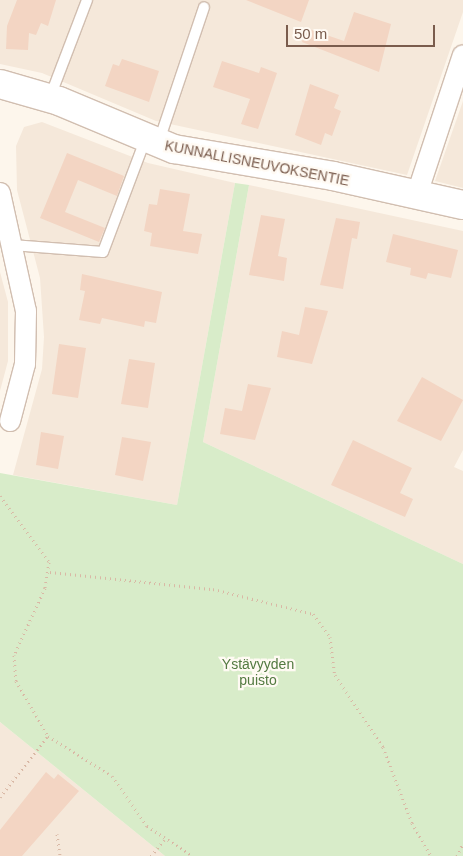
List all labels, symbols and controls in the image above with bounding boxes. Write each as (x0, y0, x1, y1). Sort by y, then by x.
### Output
scale bar (288, 15, 437, 47)
text: 50 m (294, 25, 327, 42)
street label: KUNNALLISNEUVOKSENTIE (163, 137, 351, 189)
park label: Ystävyyden puisto (222, 656, 294, 689)

